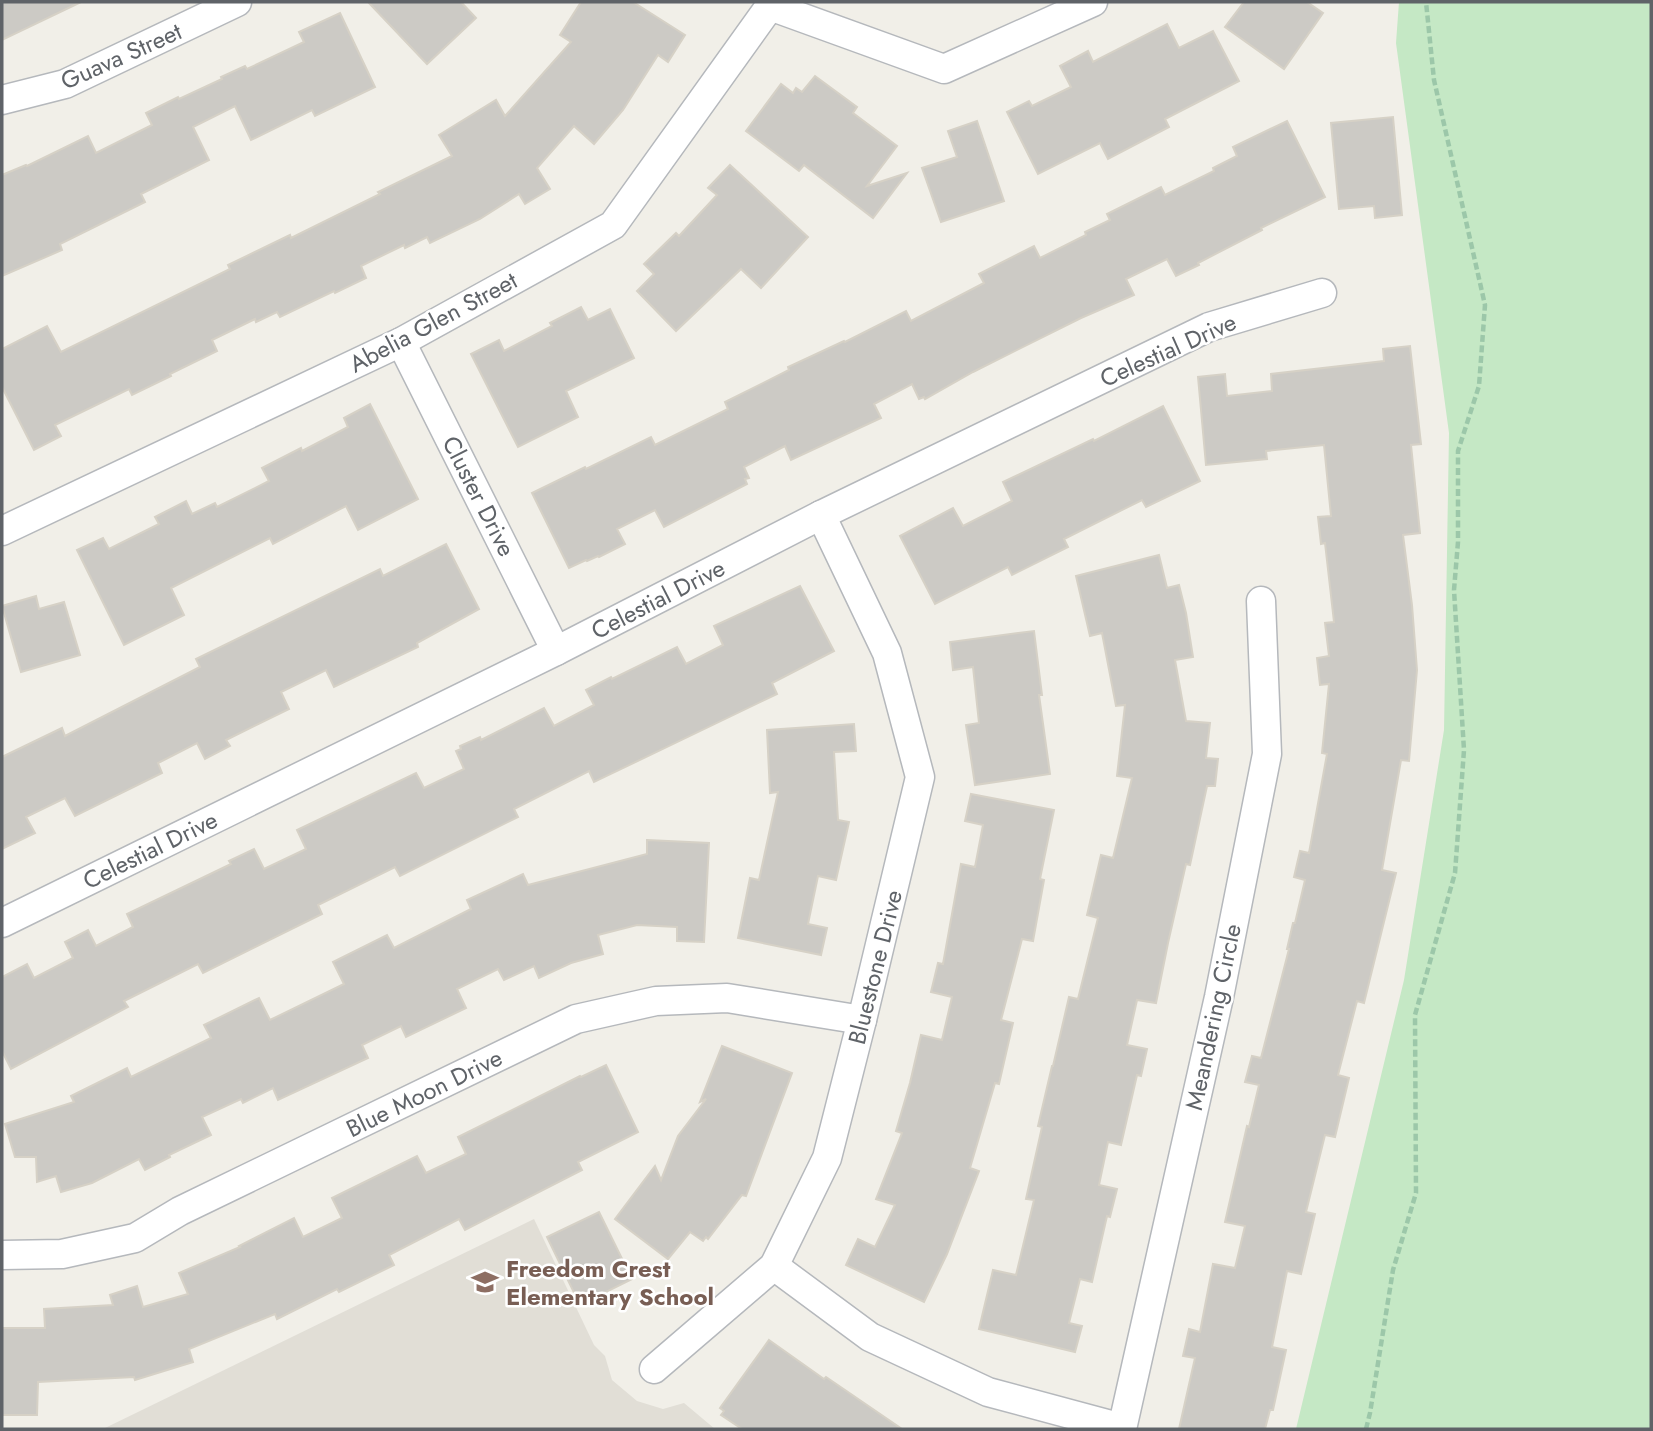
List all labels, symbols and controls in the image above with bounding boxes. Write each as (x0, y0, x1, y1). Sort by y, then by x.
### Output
street label: Guava Street (55, 14, 187, 98)
street label: Abelia Glen Street (343, 263, 524, 381)
street label: Celestial Drive (1094, 304, 1242, 396)
street label: Cluster Drive (434, 430, 524, 562)
street label: Celestial Drive (585, 550, 731, 648)
street label: Celestial Drive (77, 802, 223, 898)
street label: Bluestone Drive (839, 886, 911, 1048)
street label: Meandering Circle (1176, 921, 1250, 1113)
street label: Blue Moon Drive (340, 1040, 508, 1146)
place label: Freedom Crest Elementary School (506, 1251, 714, 1314)
school or university icon: Freedom Crest Elementary School (470, 1267, 500, 1297)

